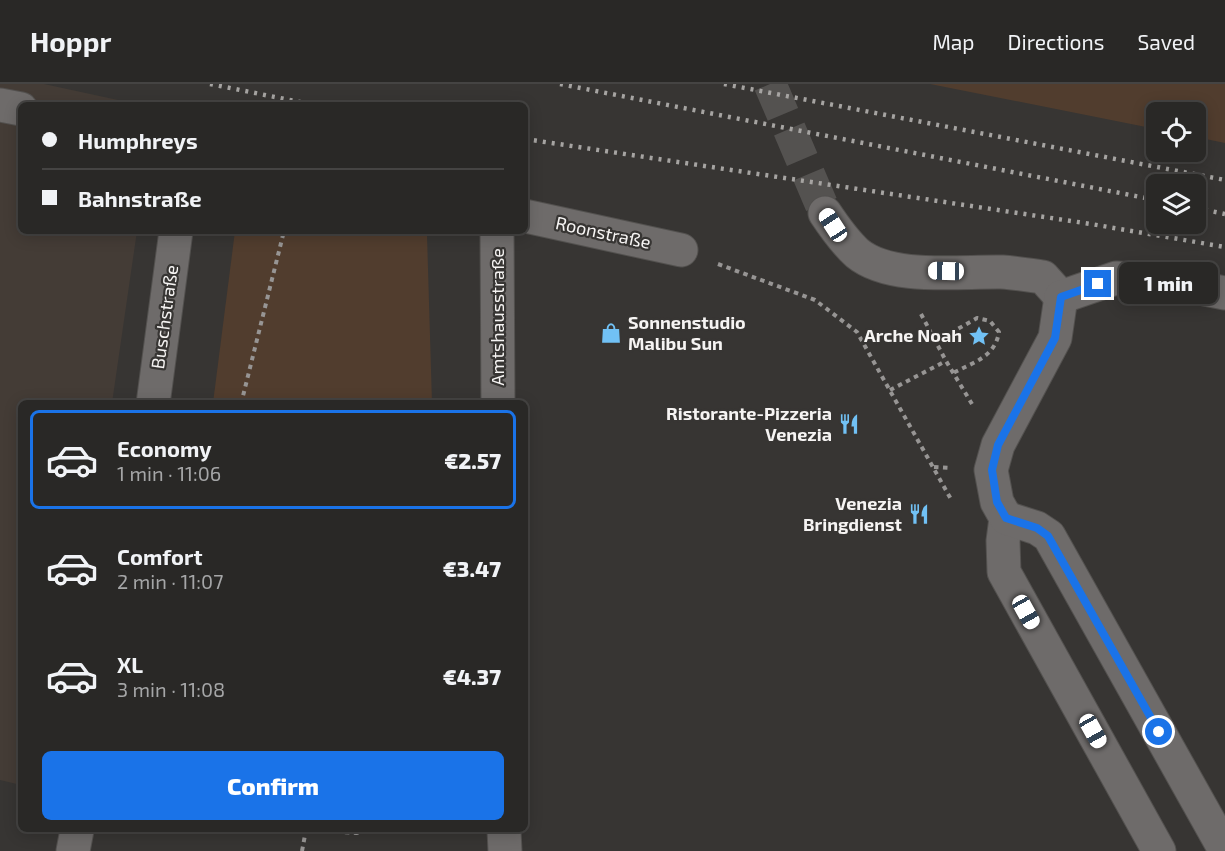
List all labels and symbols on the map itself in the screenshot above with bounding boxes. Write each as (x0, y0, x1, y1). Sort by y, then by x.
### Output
car (816, 205, 850, 245)
street label: Roonstraße (554, 211, 653, 253)
street label: Amtshausstraße (486, 248, 508, 386)
car (928, 262, 964, 280)
street label: Buschstraße (146, 263, 182, 370)
callout: 1 min (1119, 263, 1218, 305)
route end (1084, 270, 1111, 297)
place label: Sonnenstudio Malibu Sun (628, 311, 746, 354)
shop icon: Sonnenstudio Malibu Sun (599, 321, 623, 345)
place label: Arche Noah (864, 324, 962, 346)
place icon: Arche Noah (967, 324, 991, 348)
place label: Ristorante-Pizzeria Venezia (666, 402, 832, 445)
restaurant icon: Ristorante-Pizzeria Venezia (837, 412, 861, 436)
place label: Venezia Bringdienst (803, 492, 903, 535)
restaurant icon: Venezia Bringdienst (907, 502, 931, 526)
car (1009, 592, 1043, 632)
car (1076, 711, 1110, 751)
route start (1145, 718, 1172, 745)

